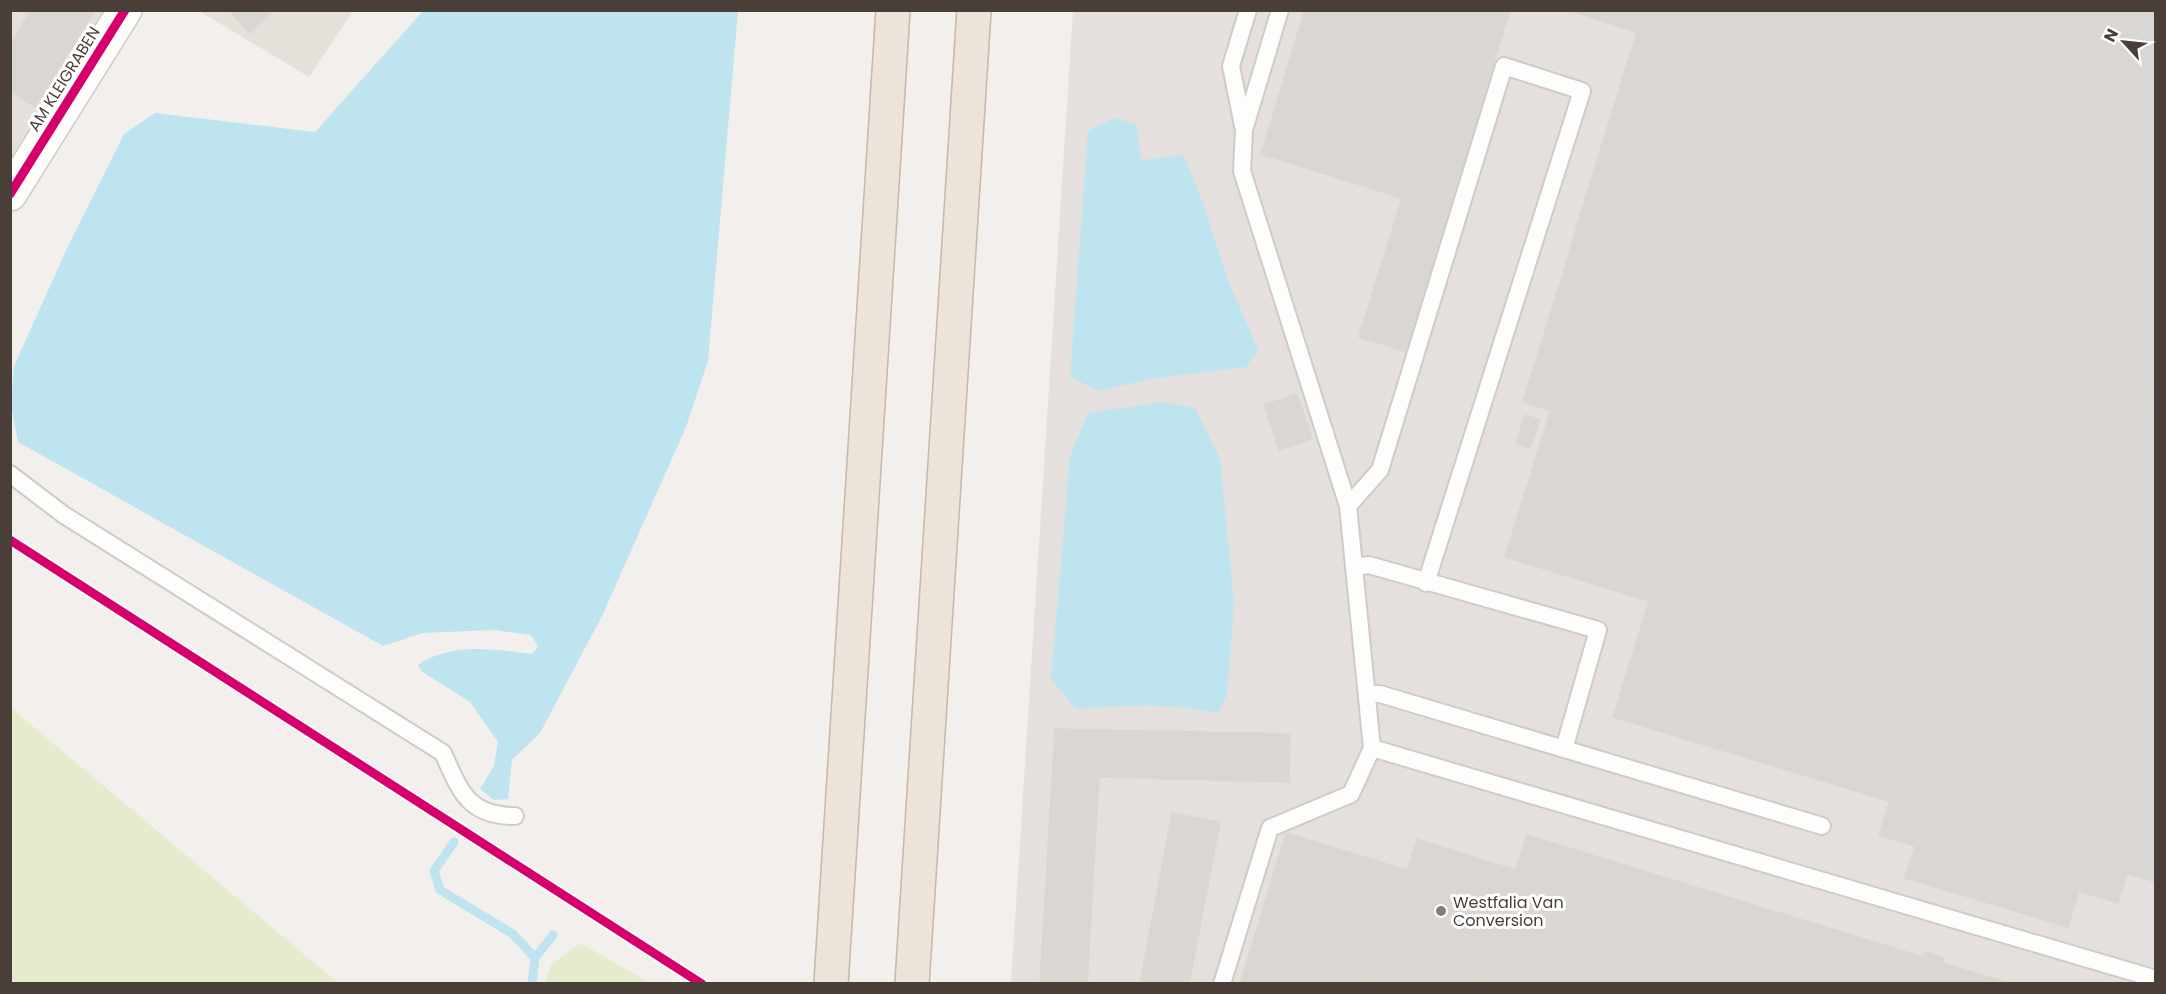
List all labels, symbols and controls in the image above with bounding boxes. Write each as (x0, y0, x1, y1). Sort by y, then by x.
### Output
north arrow (2094, 12, 2154, 72)
street label: AM KLEIGRABEN (23, 22, 105, 136)
text: N (2098, 25, 2124, 46)
place label: Westfalia Van Conversion (1453, 891, 1564, 932)
marker: Westfalia Van Conversion (1434, 904, 1448, 918)

